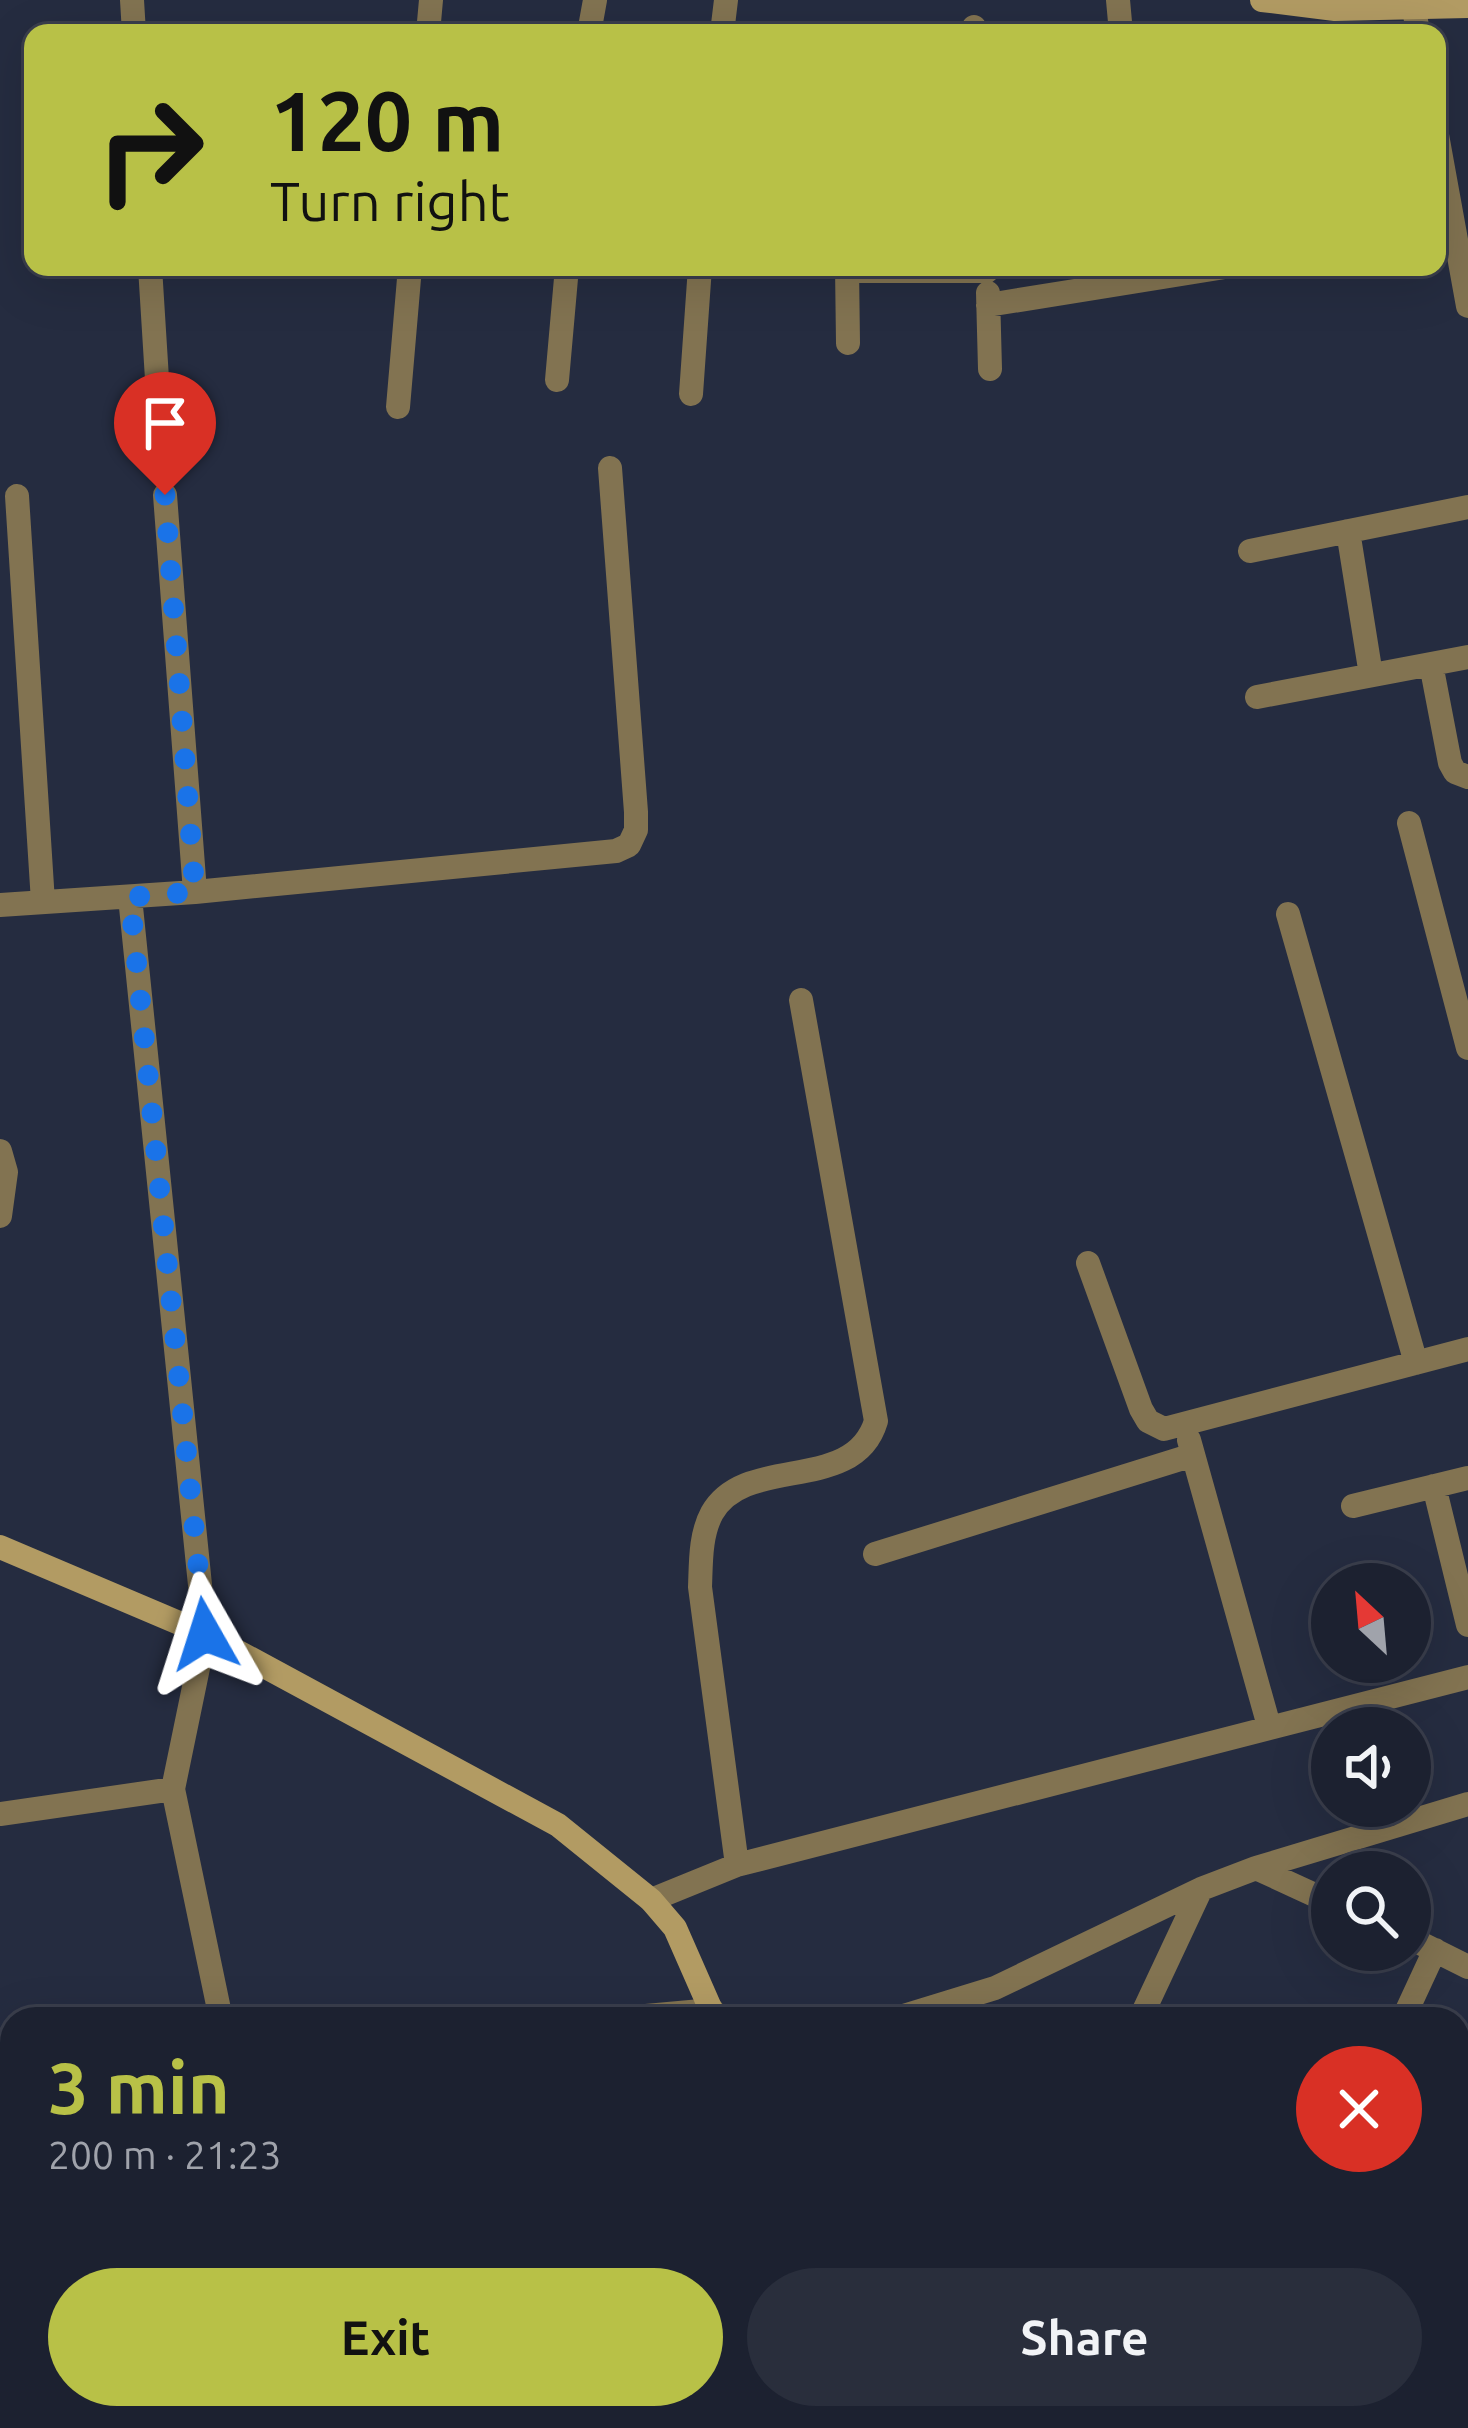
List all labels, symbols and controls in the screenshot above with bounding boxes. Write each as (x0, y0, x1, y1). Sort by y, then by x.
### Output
icon: right (72, 72, 228, 228)
text: 120 m (270, 73, 504, 167)
text: Turn right (270, 171, 510, 231)
pin (114, 372, 216, 495)
icon: arrive (132, 390, 198, 456)
north arrow (1311, 1563, 1431, 1683)
map controls (1311, 1563, 1431, 1971)
position arrow (142, 1571, 268, 1697)
button: sound (1311, 1707, 1431, 1827)
button: search (1311, 1851, 1431, 1971)
button: close (1296, 2046, 1422, 2172)
text: 3 min (48, 2047, 230, 2128)
text: 200 m · 21:23 (48, 2133, 282, 2176)
button: Exit (48, 2268, 723, 2406)
button: Share (747, 2268, 1422, 2406)

